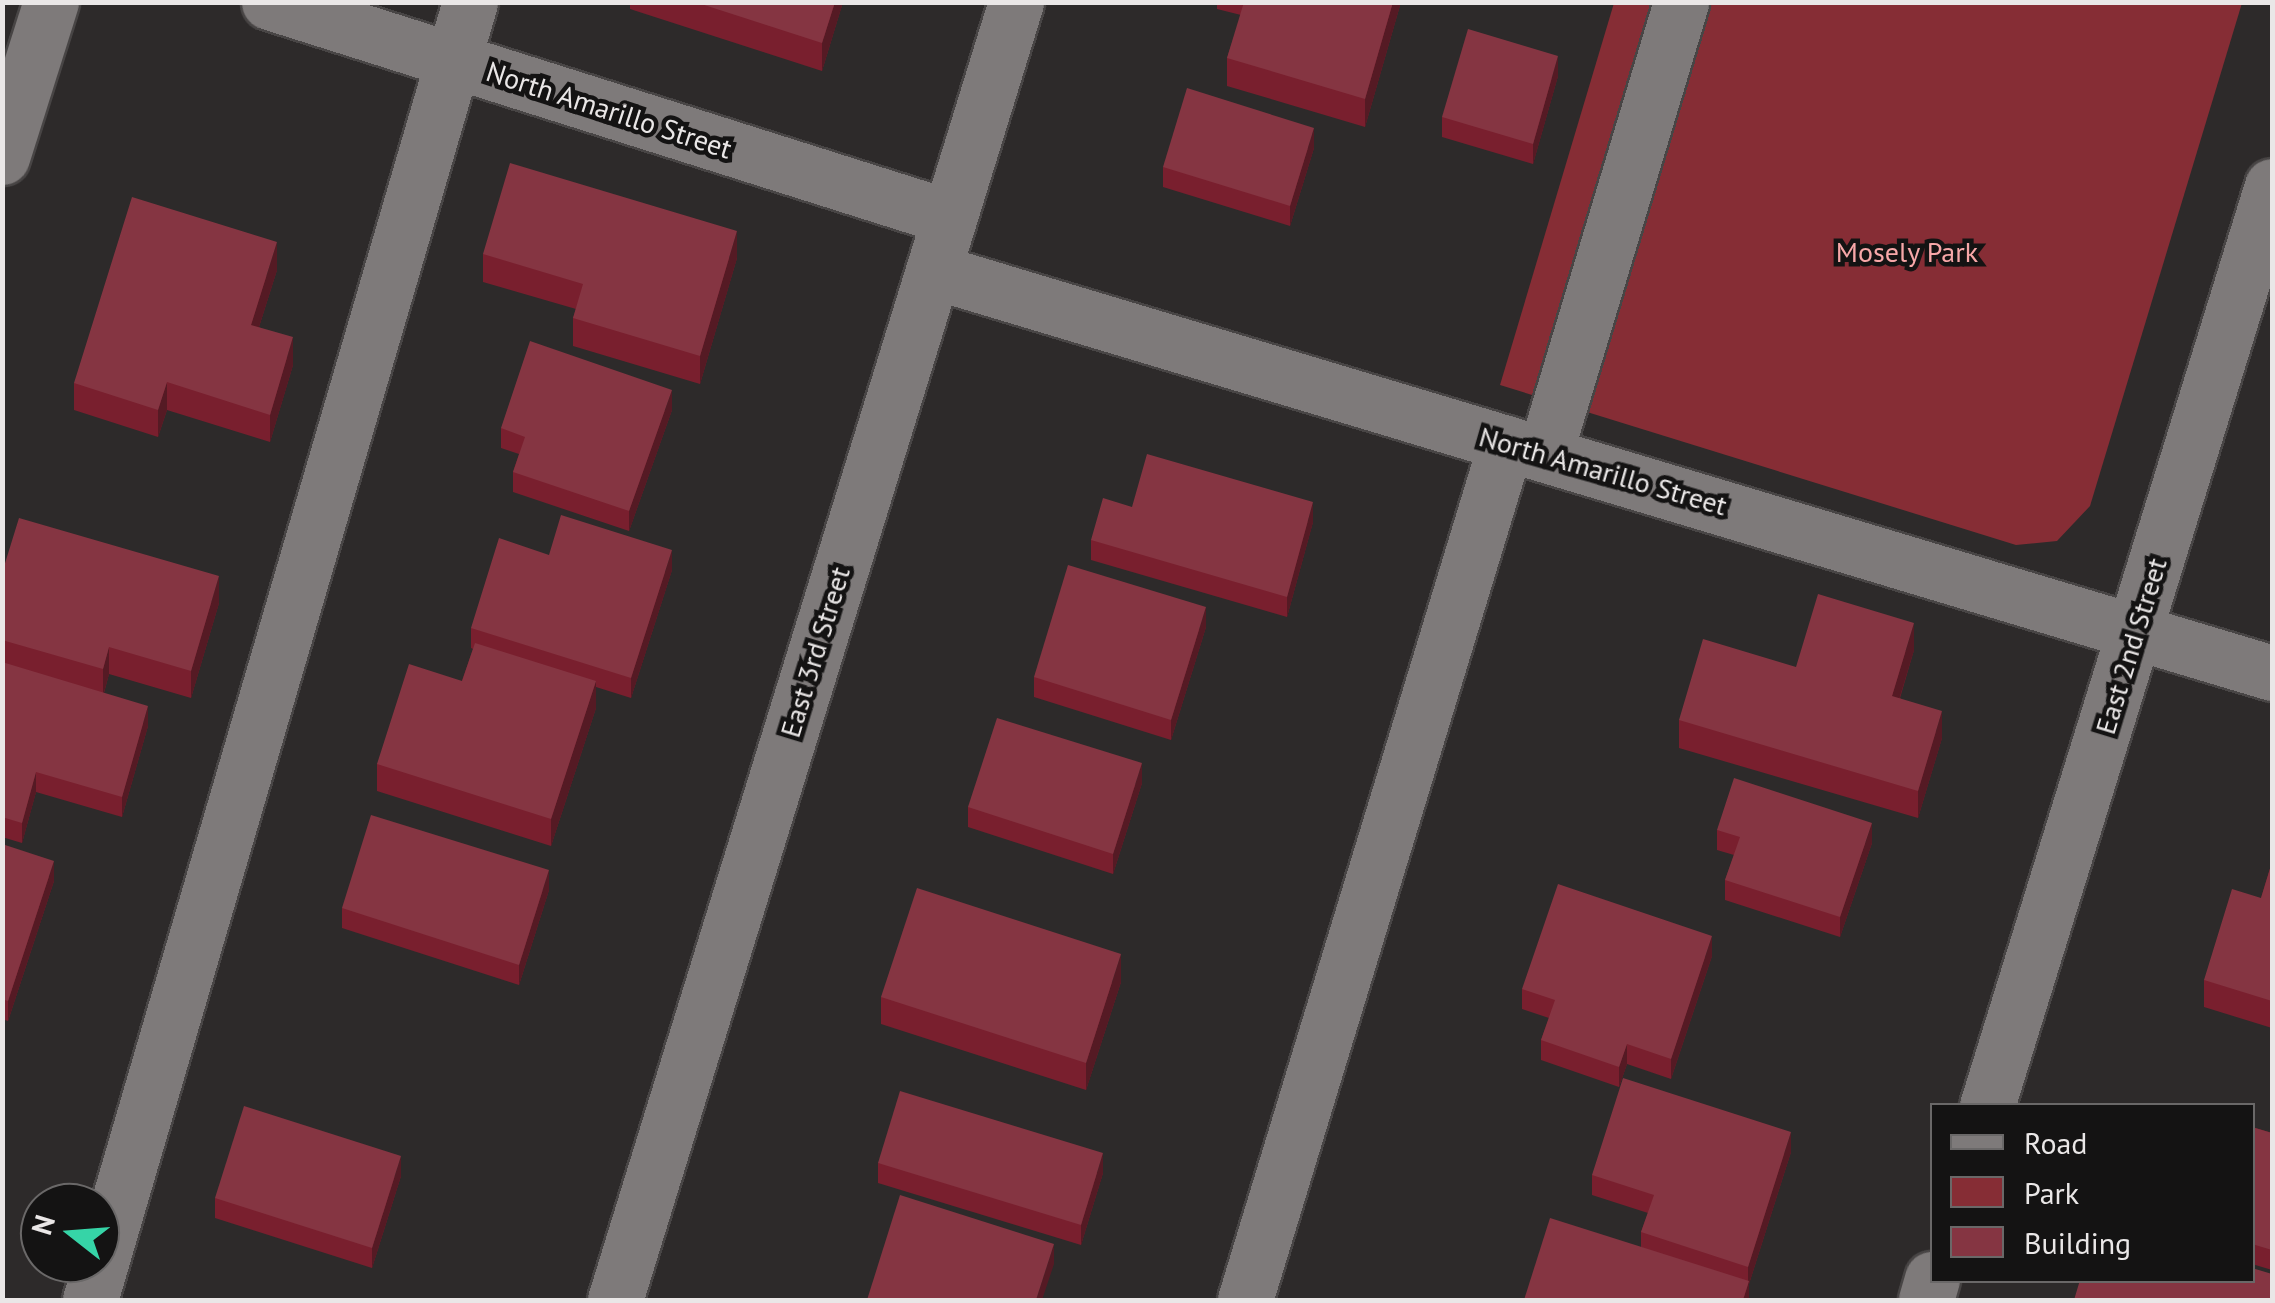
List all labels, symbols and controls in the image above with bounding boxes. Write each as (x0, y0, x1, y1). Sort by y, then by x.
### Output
street label: North Amarillo Street (482, 54, 736, 166)
park label: Mosely Park (1835, 235, 1979, 269)
street label: North Amarillo Street (1475, 419, 1731, 523)
street label: East 2nd Street (2088, 554, 2174, 738)
street label: East 3rd Street (773, 563, 857, 741)
legend (1930, 1103, 2255, 1283)
text: Road (2024, 1123, 2088, 1162)
text: Park (2024, 1173, 2079, 1212)
north arrow (20, 1183, 120, 1283)
text: N (22, 1210, 63, 1239)
text: Building (2024, 1223, 2131, 1262)

